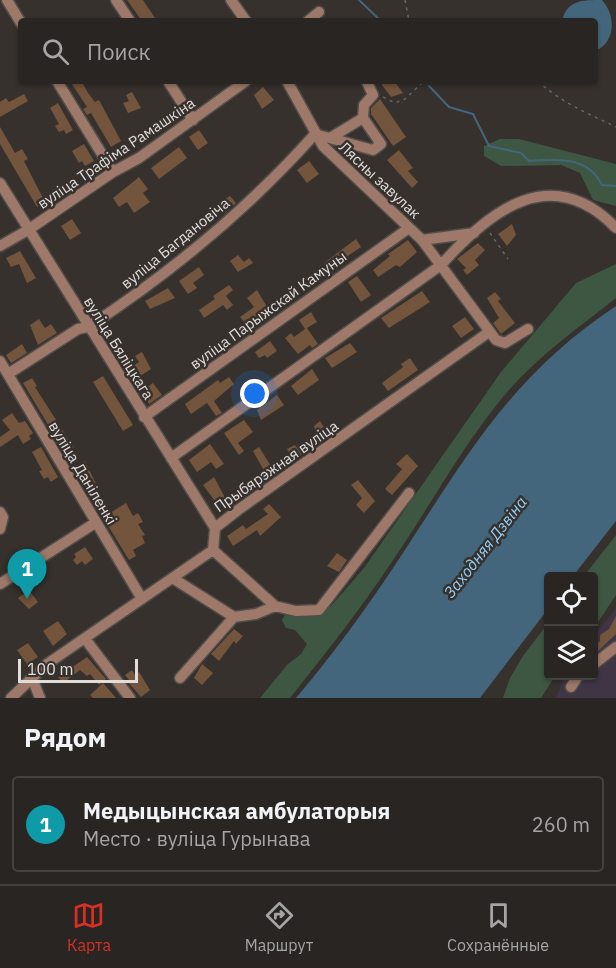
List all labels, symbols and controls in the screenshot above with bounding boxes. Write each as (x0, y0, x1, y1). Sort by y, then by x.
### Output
search box (18, 18, 598, 84)
icon: search (39, 35, 72, 68)
text: Поиск (87, 37, 151, 66)
street label: вуліца Трафіма Рамашкіна (34, 93, 198, 213)
street label: Лясны завулак (335, 137, 425, 223)
street label: вуліца Багдановіча (117, 193, 233, 293)
street label: вуліца Парыжскай Камуны (186, 247, 350, 373)
street label: вуліца Бяліцкага (80, 293, 158, 403)
your location (240, 379, 269, 408)
street label: Прыбярэжная вуліца (210, 416, 342, 516)
street label: вуліца Даніленкі (45, 418, 121, 528)
water label: Заходняя Дзвіна (439, 492, 531, 602)
pin: 1 (8, 550, 46, 599)
map controls (544, 572, 598, 680)
button: locate (544, 572, 598, 626)
button: layers (544, 626, 598, 680)
scale bar (18, 656, 138, 684)
text: 100 m (27, 659, 74, 679)
text: Рядом (24, 720, 106, 754)
text: Медыцынская амбулаторыя (83, 796, 390, 825)
text: 1 (40, 811, 52, 838)
text: 260 m (532, 811, 590, 838)
text: Место · вуліца Гурынава (83, 825, 310, 852)
tab: Карта (67, 899, 111, 955)
tab: Маршрут (245, 899, 313, 955)
tab: Сохранённые (447, 899, 549, 955)

